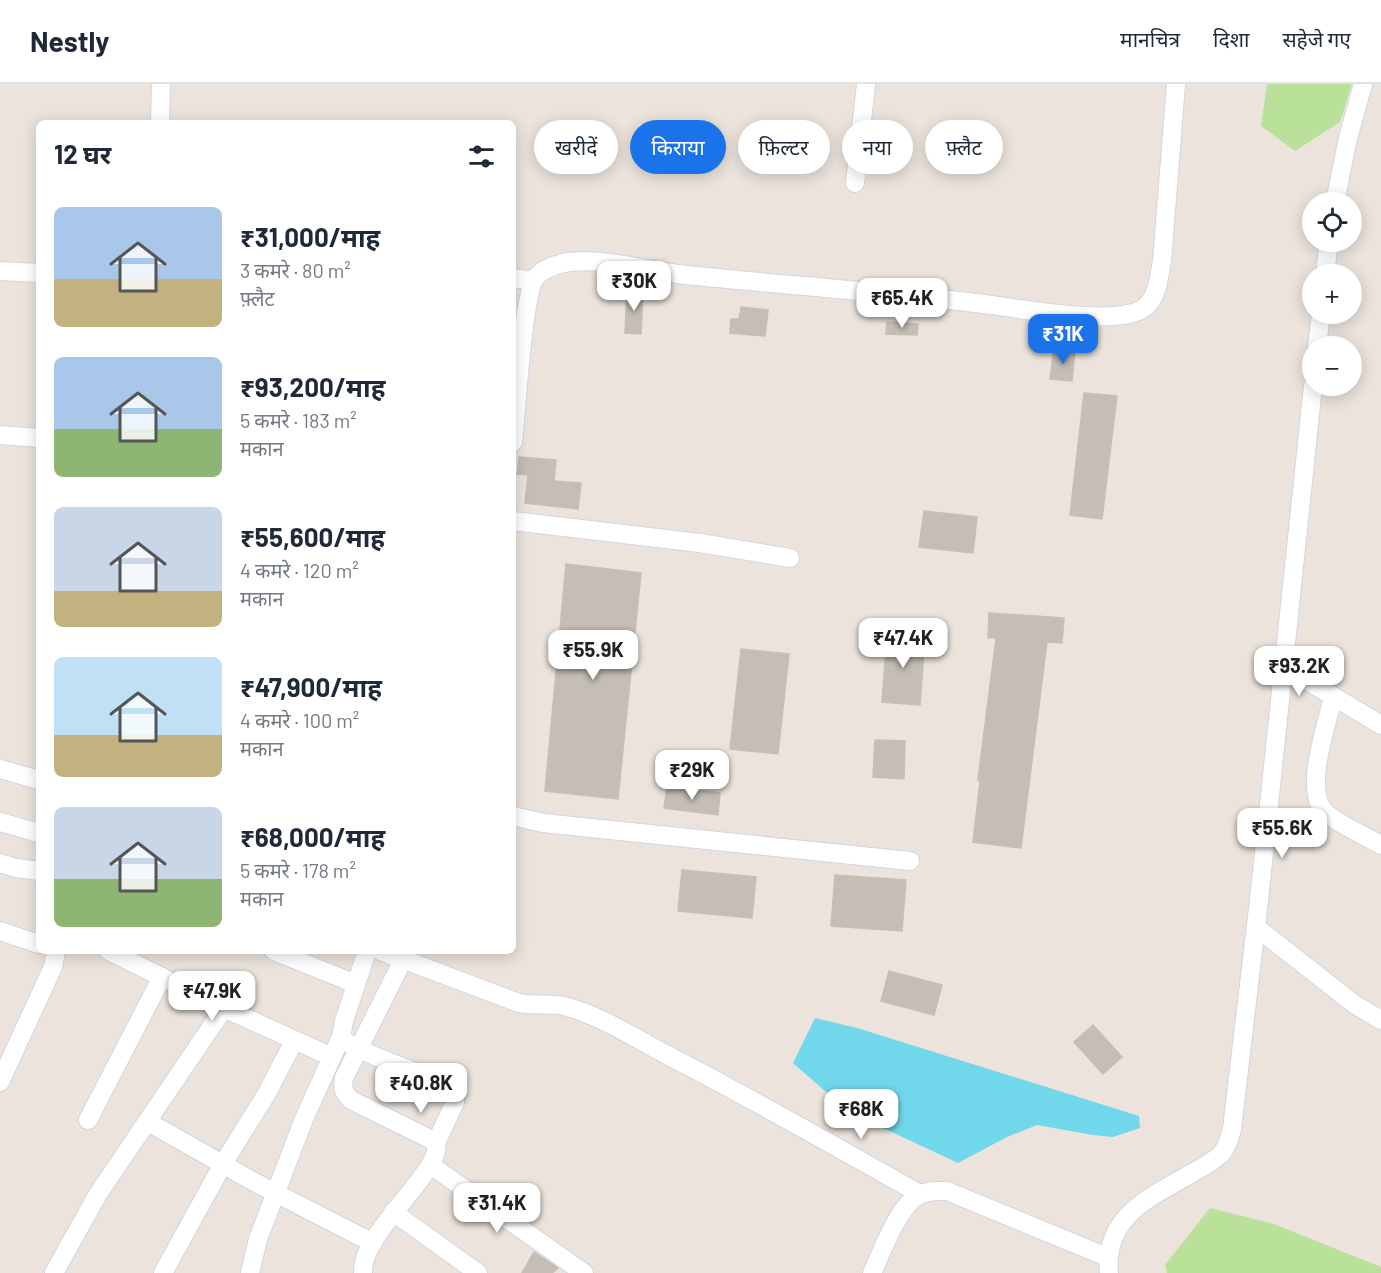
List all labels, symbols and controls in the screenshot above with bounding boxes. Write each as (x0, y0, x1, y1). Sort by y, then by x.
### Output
text: Nestly (30, 24, 109, 58)
text: मानचित्र (1120, 26, 1180, 51)
text: दिशा (1213, 26, 1249, 51)
text: सहेजे गए (1282, 26, 1351, 51)
chip: खरीदें (534, 120, 618, 174)
chip: किराया (630, 120, 726, 174)
chip: फ़िल्टर (738, 120, 830, 174)
chip: नया (842, 120, 913, 174)
chip: फ़्लैट (925, 120, 1003, 174)
text: 12 घर (54, 138, 111, 169)
icon: filters (465, 140, 498, 173)
map controls (1302, 192, 1362, 396)
button: locate (1302, 192, 1362, 252)
text: ₹31,000/माह (240, 221, 380, 252)
icon: home (102, 231, 174, 303)
text: 3 कमरे · 80 m² (240, 258, 351, 282)
pin: ₹30K (598, 261, 670, 312)
button: + (1302, 264, 1362, 324)
text: ₹30K (611, 268, 657, 292)
pin: ₹65.4K (853, 278, 951, 329)
text: ₹65.4K (871, 285, 933, 309)
text: फ़्लैट (240, 286, 275, 310)
pin: ₹31K (1027, 314, 1099, 365)
text: ₹31K (1042, 321, 1084, 345)
button: − (1302, 336, 1362, 396)
text: ₹93,200/माह (240, 371, 385, 402)
icon: home (102, 381, 174, 453)
text: 5 कमरे · 183 m² (240, 408, 357, 432)
text: मकान (240, 436, 284, 460)
text: ₹55,600/माह (240, 521, 385, 552)
icon: home (102, 531, 174, 603)
text: 4 कमरे · 120 m² (240, 558, 359, 582)
text: मकान (240, 586, 284, 610)
pin: ₹47.4K (854, 618, 952, 669)
text: ₹47.4K (873, 625, 933, 649)
pin: ₹55.9K (544, 630, 642, 681)
text: ₹55.9K (562, 637, 624, 661)
pin: ₹93.2K (1250, 646, 1348, 697)
text: ₹93.2K (1268, 653, 1330, 677)
text: ₹47,900/माह (240, 671, 382, 702)
icon: home (102, 681, 174, 753)
text: 4 कमरे · 100 m² (240, 708, 359, 732)
text: मकान (240, 736, 284, 760)
pin: ₹29K (656, 750, 728, 801)
text: ₹29K (669, 757, 715, 781)
pin: ₹55.6K (1233, 808, 1331, 859)
text: ₹55.6K (1251, 815, 1313, 839)
text: ₹68,000/माह (240, 821, 385, 852)
icon: home (102, 831, 174, 903)
text: 5 कमरे · 178 m² (240, 858, 356, 882)
text: मकान (240, 886, 284, 910)
pin: ₹47.9K (163, 971, 261, 1022)
text: ₹47.9K (182, 978, 242, 1002)
pin: ₹40.8K (372, 1063, 470, 1114)
text: ₹40.8K (389, 1070, 453, 1094)
pin: ₹68K (825, 1089, 897, 1140)
text: ₹68K (838, 1096, 884, 1120)
pin: ₹31.4K (448, 1183, 546, 1234)
text: ₹31.4K (467, 1190, 527, 1214)

